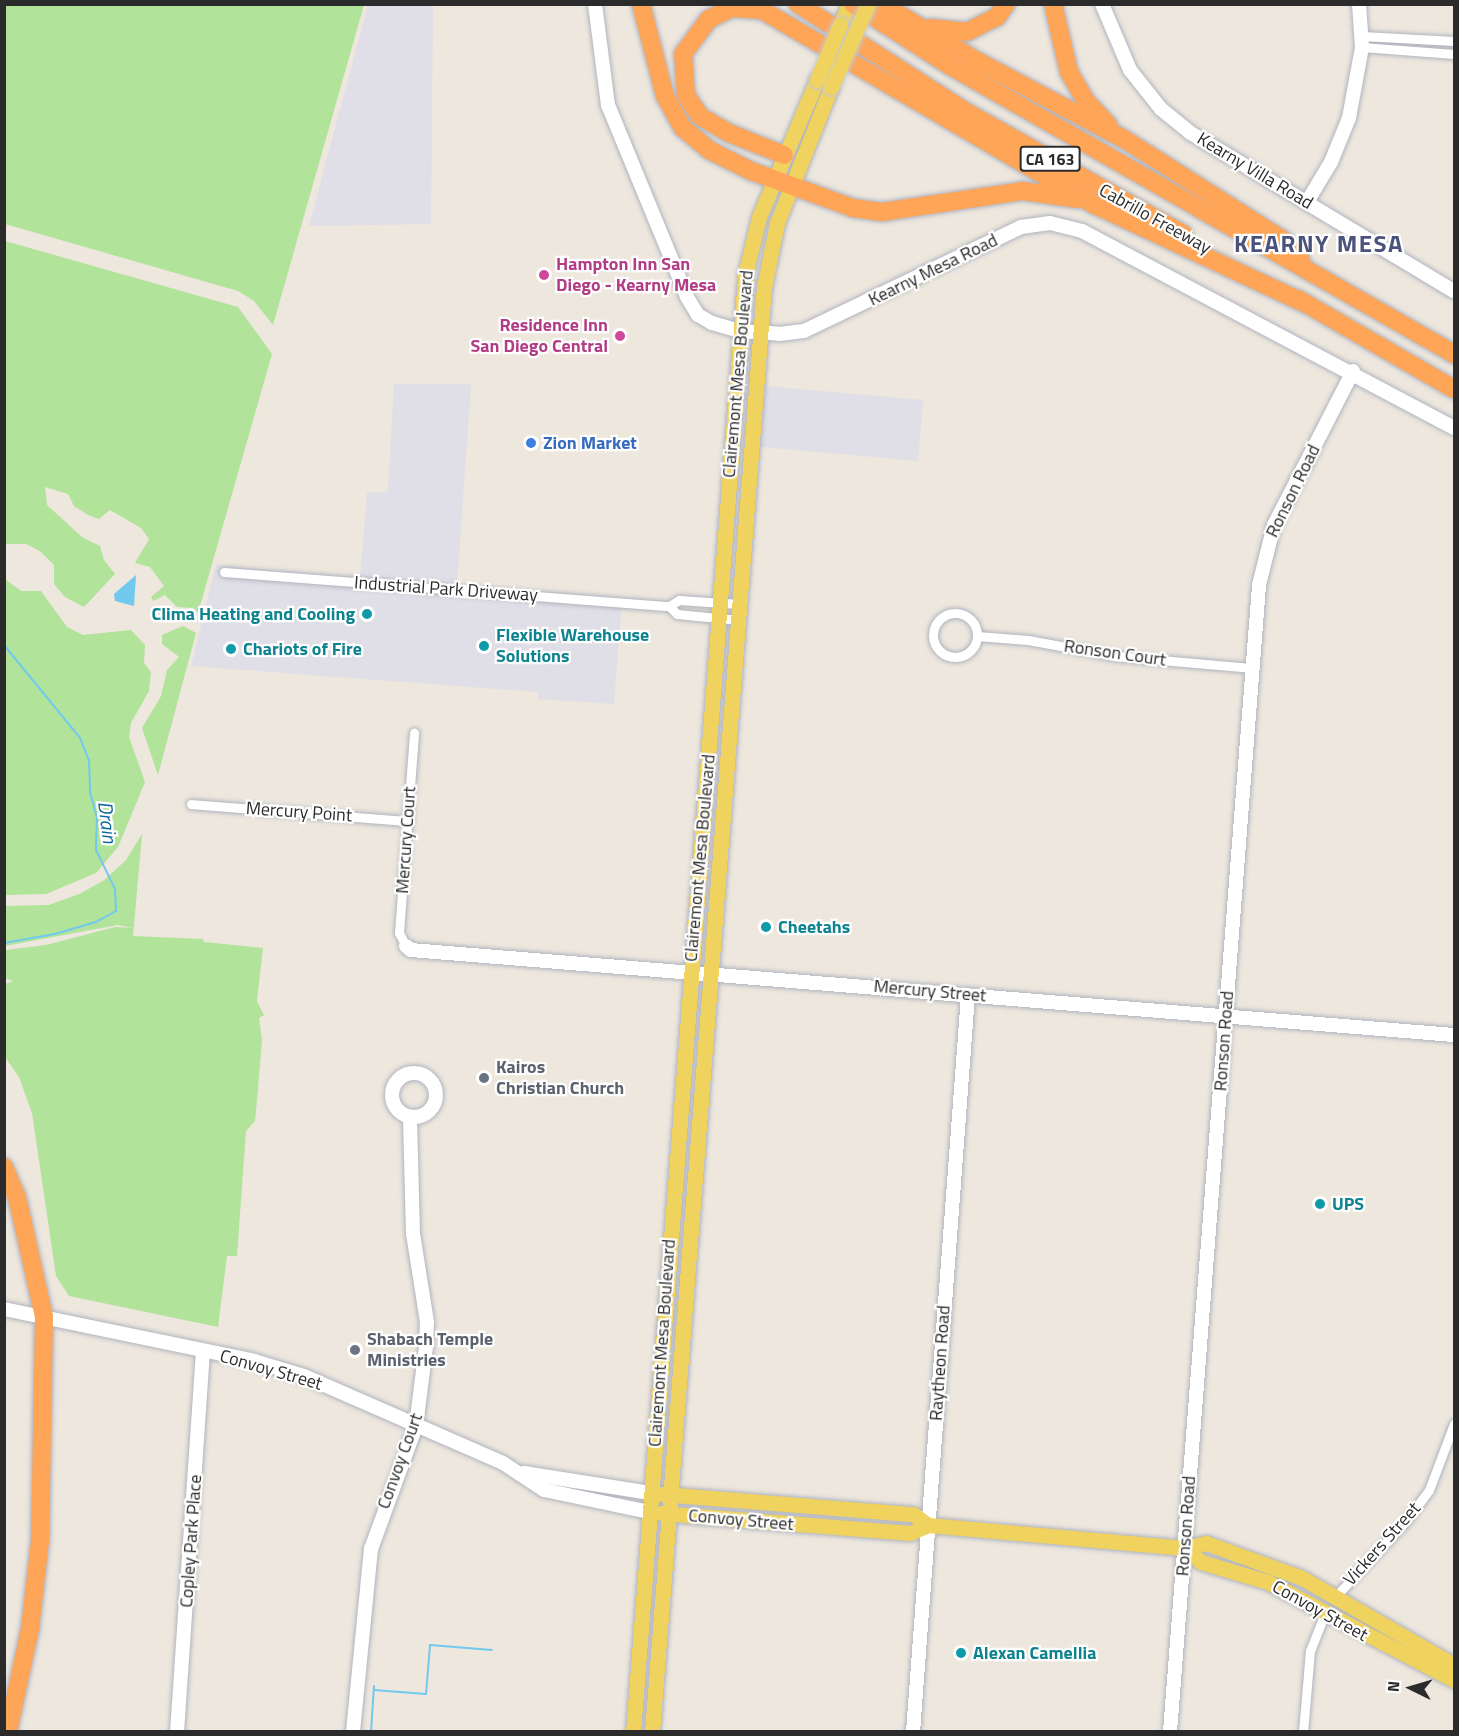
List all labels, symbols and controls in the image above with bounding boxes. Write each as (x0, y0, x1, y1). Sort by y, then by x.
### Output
street label: Kearny Villa Road (1193, 128, 1317, 214)
road number: CA 163 (1018, 146, 1082, 172)
street label: Cabrillo Freeway (1095, 179, 1215, 259)
street label: Kearny Mesa Road (865, 229, 1001, 311)
district label: KEARNY MESA (1234, 230, 1404, 258)
place label: Hampton Inn San Diego - Kearny Mesa (556, 254, 716, 296)
marker: Hampton Inn San Diego - Kearny Mesa (537, 268, 551, 282)
street label: Clairemont Mesa Boulevard (718, 269, 758, 479)
place label: Residence Inn San Diego Central (471, 315, 608, 358)
marker: Residence Inn San Diego Central (613, 329, 627, 343)
place label: Zion Market (543, 432, 637, 454)
marker: Zion Market (524, 436, 538, 450)
street label: Ronson Road (1261, 441, 1325, 541)
street label: Industrial Park Driveway (353, 572, 539, 606)
place label: Clima Heating and Cooling (151, 603, 355, 625)
marker: Clima Heating and Cooling (360, 607, 374, 621)
place label: Flexible Warehouse Solutions (496, 625, 649, 668)
street label: Ronson Court (1063, 635, 1167, 671)
place label: Chariots of Fire (243, 638, 362, 660)
marker: Flexible Warehouse Solutions (477, 639, 491, 653)
marker: Chariots of Fire (224, 642, 238, 656)
street label: Clairemont Mesa Boulevard (680, 753, 720, 963)
street label: Mercury Court (391, 786, 421, 894)
street label: Mercury Point (245, 798, 353, 826)
water label: Drain (94, 800, 122, 844)
place label: Cheetahs (778, 916, 850, 938)
marker: Cheetahs (759, 920, 773, 934)
street label: Mercury Street (873, 975, 987, 1007)
street label: Ronson Road (1210, 990, 1238, 1092)
place label: Kairos Christian Church (496, 1057, 624, 1100)
marker: Kairos Christian Church (477, 1071, 491, 1085)
place label: UPS (1332, 1193, 1364, 1215)
marker: UPS (1313, 1197, 1327, 1211)
street label: Clairemont Mesa Boulevard (644, 1238, 680, 1448)
street label: Raytheon Road (925, 1304, 955, 1422)
place label: Shabach Temple Ministries (367, 1329, 493, 1372)
marker: Shabach Temple Ministries (348, 1343, 362, 1357)
street label: Convoy Street (217, 1345, 325, 1395)
street label: Convoy Court (373, 1410, 427, 1512)
street label: Copley Park Place (176, 1474, 206, 1608)
street label: Ronson Road (1172, 1475, 1200, 1577)
street label: Vickers Street (1339, 1498, 1425, 1590)
street label: Convoy Street (687, 1505, 795, 1535)
street label: Convoy Street (1269, 1576, 1371, 1646)
place label: Alexan Camellia (973, 1642, 1096, 1664)
marker: Alexan Camellia (954, 1646, 968, 1660)
north arrow (1381, 1658, 1441, 1718)
text: N (1381, 1680, 1406, 1693)

